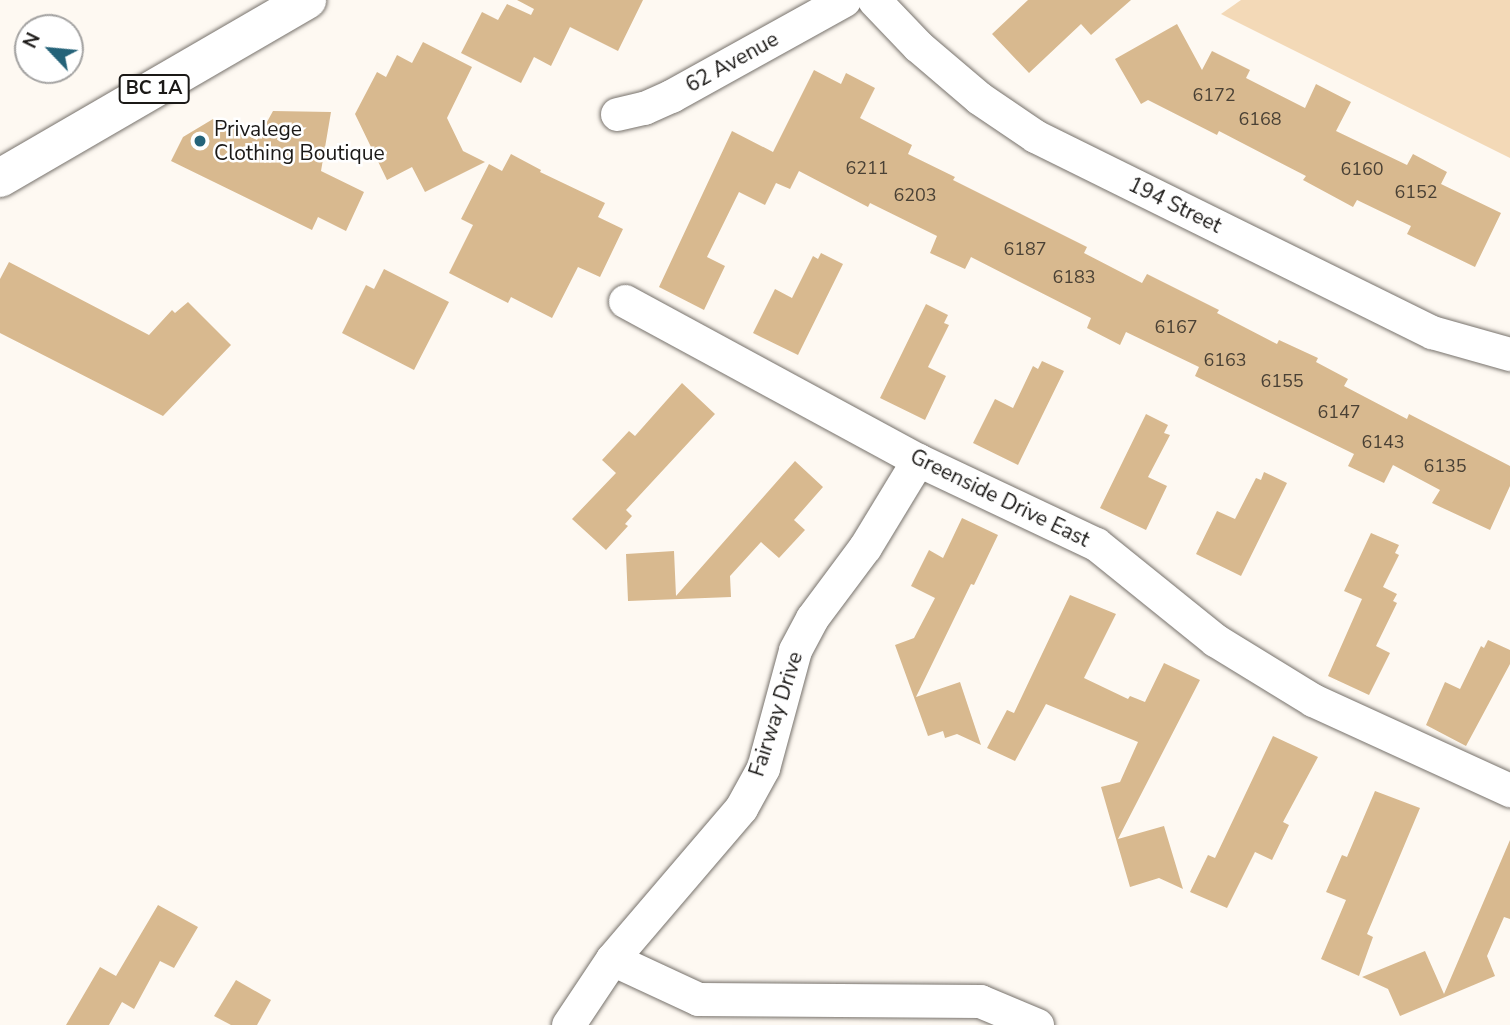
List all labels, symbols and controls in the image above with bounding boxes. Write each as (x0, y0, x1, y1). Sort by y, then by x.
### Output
north arrow (14, 14, 84, 84)
street label: 62 Avenue (681, 26, 783, 98)
text: N (17, 29, 47, 53)
road number: BC 1A (117, 74, 191, 104)
house number: 6172 (1192, 84, 1236, 106)
house number: 6168 (1238, 108, 1282, 130)
place label: Privalege Clothing Boutique (214, 116, 385, 166)
marker: Privalege Clothing Boutique (192, 133, 208, 149)
house number: 6211 (845, 157, 889, 179)
house number: 6160 (1340, 158, 1384, 180)
street label: 194 Street (1124, 172, 1226, 238)
house number: 6152 (1394, 181, 1438, 203)
house number: 6203 (893, 184, 937, 206)
house number: 6187 (1003, 238, 1047, 260)
house number: 6183 (1052, 266, 1096, 288)
house number: 6167 (1154, 316, 1198, 338)
house number: 6163 (1203, 349, 1247, 371)
house number: 6155 (1260, 370, 1304, 392)
house number: 6147 (1317, 401, 1361, 423)
house number: 6143 (1361, 431, 1405, 453)
street label: Greenside Drive East (906, 444, 1094, 552)
house number: 6135 (1423, 455, 1467, 477)
street label: Fairway Drive (744, 648, 808, 780)

